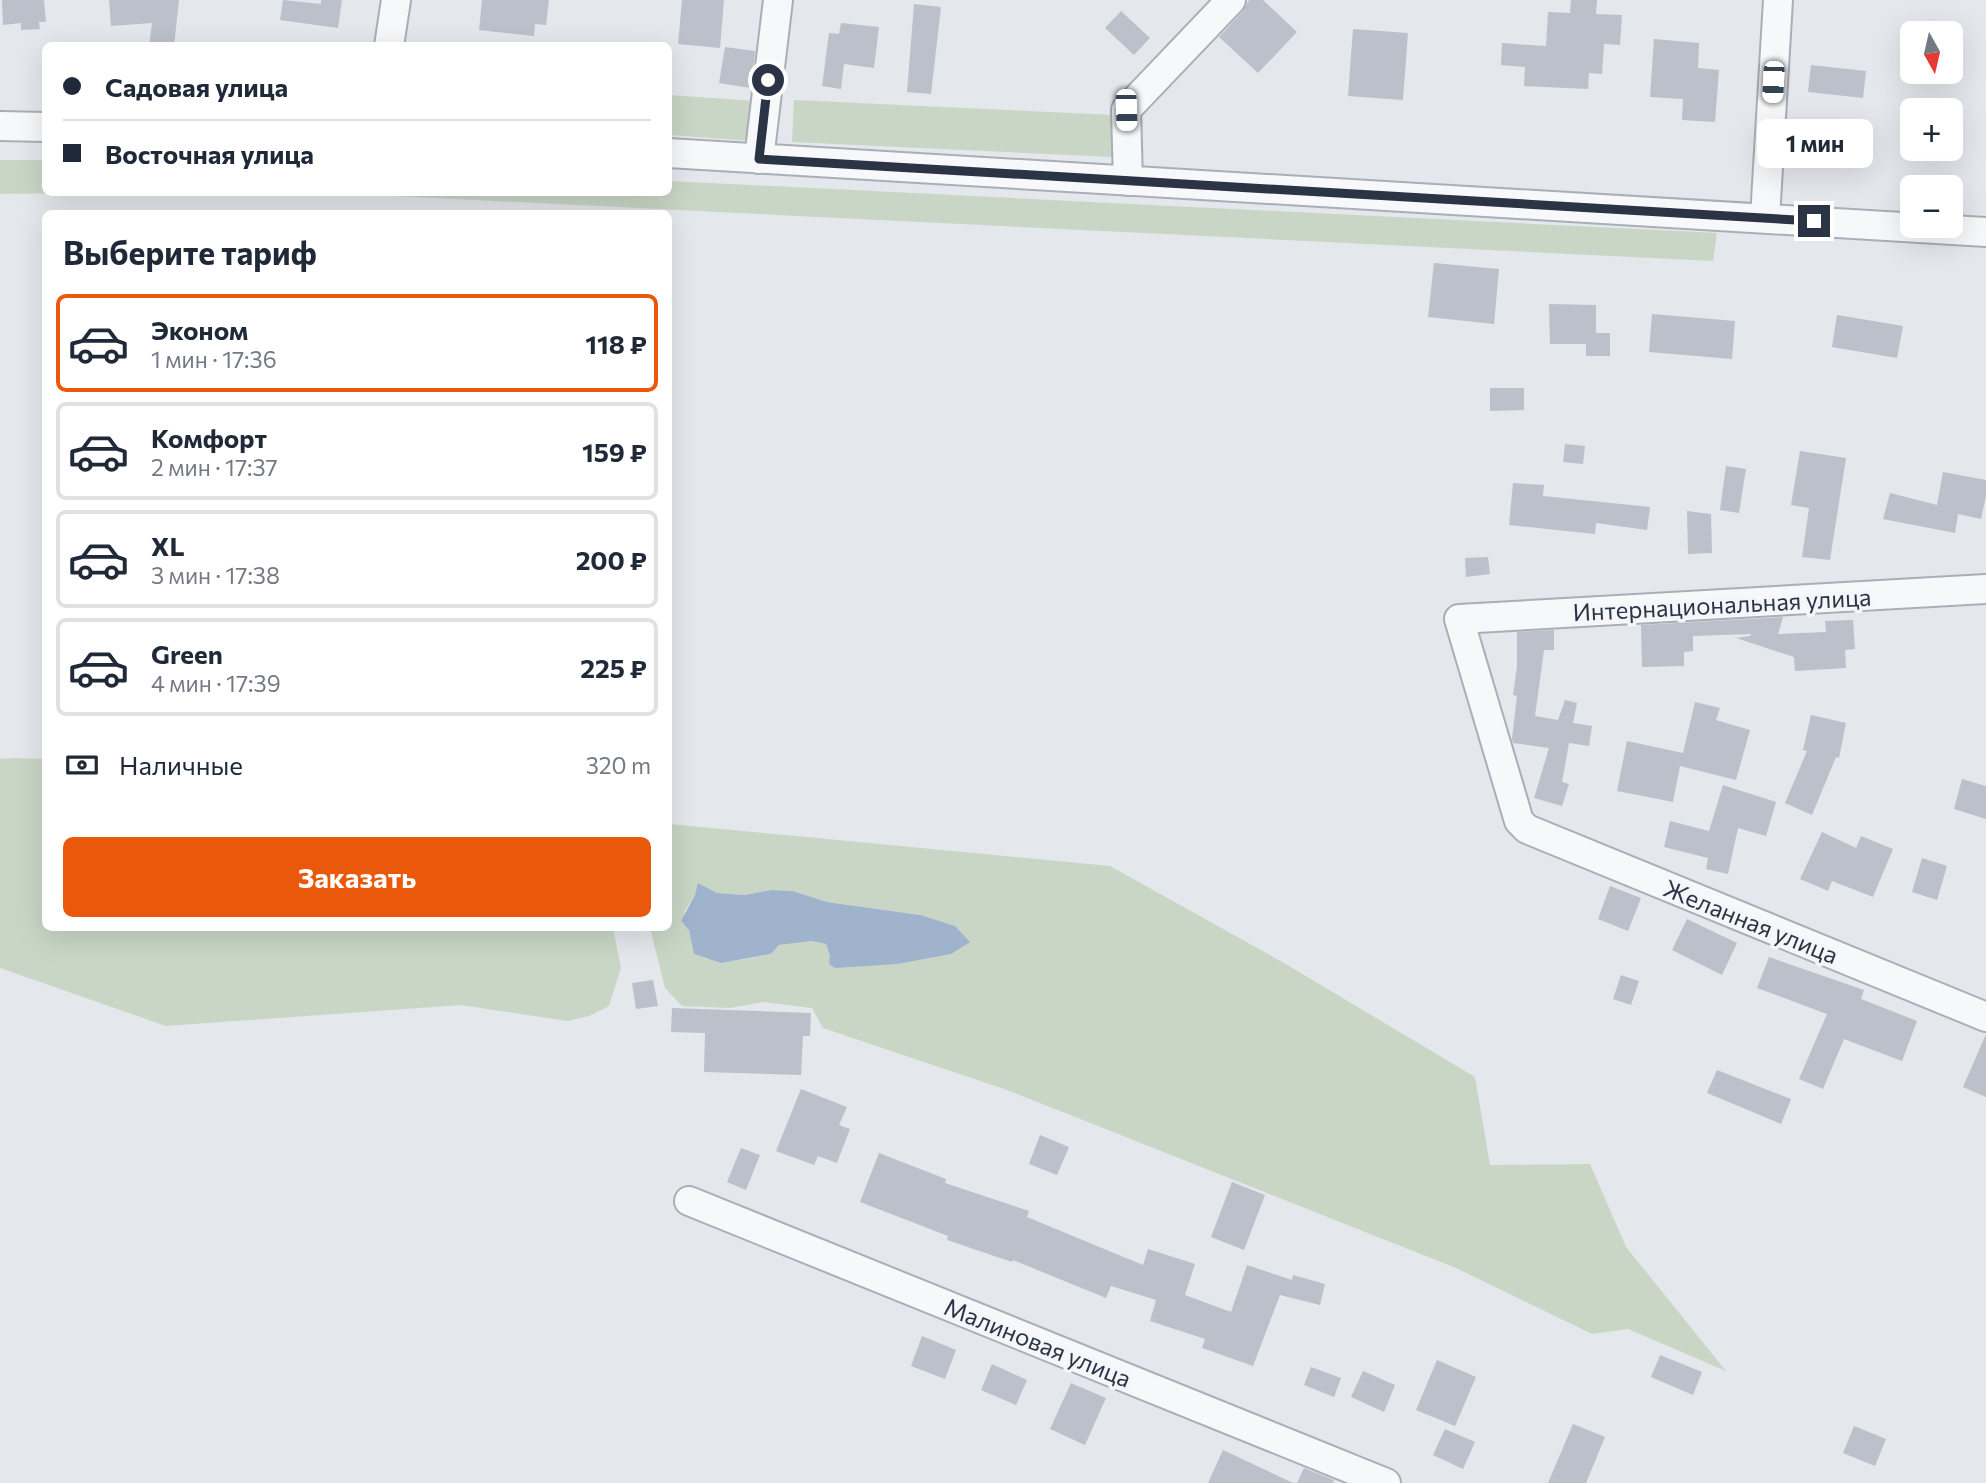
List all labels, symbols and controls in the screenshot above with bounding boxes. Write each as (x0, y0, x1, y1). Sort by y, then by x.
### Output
north arrow (1900, 21, 1964, 84)
map controls (1900, 21, 1963, 238)
car (1762, 60, 1785, 104)
route start (752, 64, 784, 96)
text: Садовая улица (105, 71, 288, 102)
car (1115, 89, 1138, 131)
button: + (1900, 98, 1963, 161)
callout: 1 мин (1756, 120, 1872, 168)
text: 1 мин (1786, 129, 1844, 157)
text: Восточная улица (105, 138, 314, 169)
button: − (1900, 175, 1963, 238)
route end (1798, 205, 1830, 237)
text: Выберите тариф (63, 232, 317, 272)
icon: car (67, 312, 130, 375)
text: Эконом (151, 314, 248, 345)
text: 118 ₽ (585, 328, 647, 359)
text: 1 мин · 17:36 (151, 345, 277, 373)
icon: car (67, 420, 130, 483)
text: Комфорт (151, 422, 267, 453)
text: 159 ₽ (582, 436, 647, 467)
text: 2 мин · 17:37 (151, 453, 278, 481)
icon: car (67, 528, 130, 591)
text: XL (151, 530, 185, 561)
text: 200 ₽ (576, 544, 647, 575)
text: 3 мин · 17:38 (151, 561, 280, 589)
street label: Интернациональная улица (1572, 582, 1872, 626)
icon: car (67, 636, 130, 699)
text: Green (151, 638, 223, 669)
text: 225 ₽ (580, 652, 647, 683)
text: 4 мин · 17:39 (151, 669, 281, 697)
icon: cash (63, 746, 101, 784)
text: Наличные (119, 749, 243, 780)
text: 320 m (586, 751, 651, 779)
button: Заказать (63, 837, 651, 917)
street label: Желанная улица (1660, 873, 1842, 969)
street label: Малиновая улица (940, 1291, 1136, 1393)

